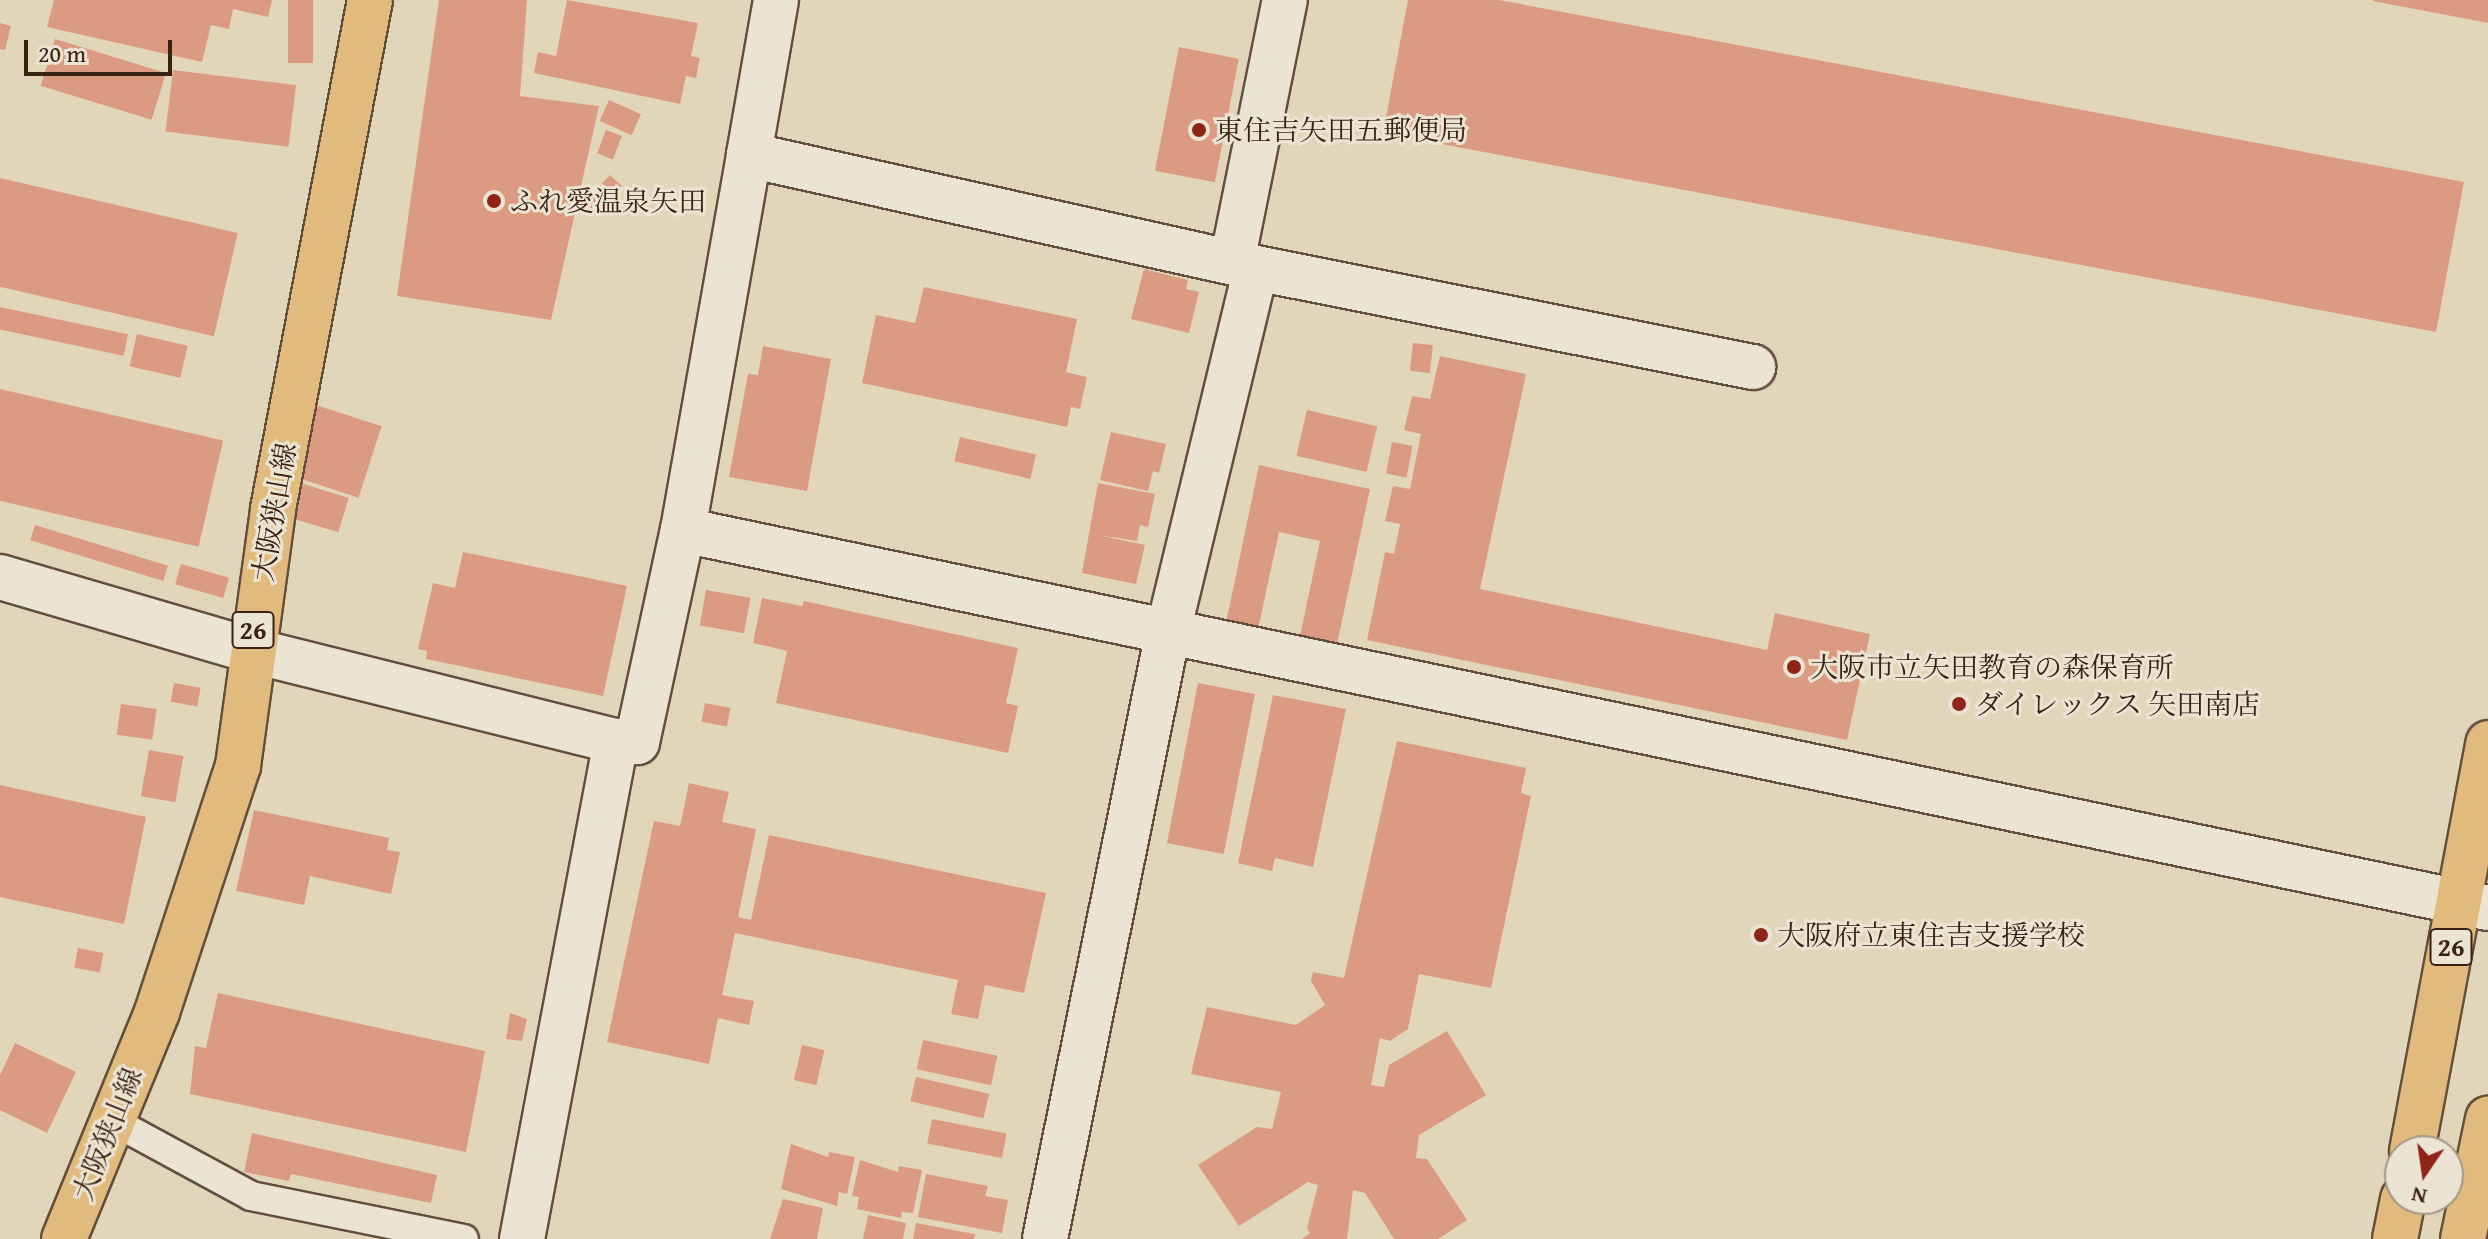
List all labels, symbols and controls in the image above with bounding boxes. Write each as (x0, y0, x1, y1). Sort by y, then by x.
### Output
scale bar (28, 24, 176, 74)
text: 20 m (38, 36, 86, 71)
place label: 東住吉矢田五郵便局 (1215, 113, 1467, 147)
marker: 東住吉矢田五郵便局 (1190, 121, 1208, 139)
place label: ふれ愛温泉矢田 (510, 184, 706, 218)
marker: ふれ愛温泉矢田 (485, 192, 503, 210)
street label: 大阪狭山線 (245, 440, 303, 584)
road number: 26 (231, 608, 275, 652)
place label: 大阪市立矢田教育の森保育所 (1810, 650, 2174, 684)
marker: 大阪市立矢田教育の森保育所 (1785, 658, 1803, 676)
place label: ダイレックス 矢田南店 (1975, 687, 2261, 721)
marker: ダイレックス 矢田南店 (1950, 695, 1968, 713)
place label: 大阪府立東住吉支援学校 (1777, 918, 2085, 952)
road number: 26 (2429, 925, 2473, 969)
marker: 大阪府立東住吉支援学校 (1752, 926, 1770, 944)
street label: 大阪狭山線 (65, 1063, 149, 1205)
north arrow (2384, 1135, 2464, 1215)
text: N (2408, 1179, 2430, 1214)

